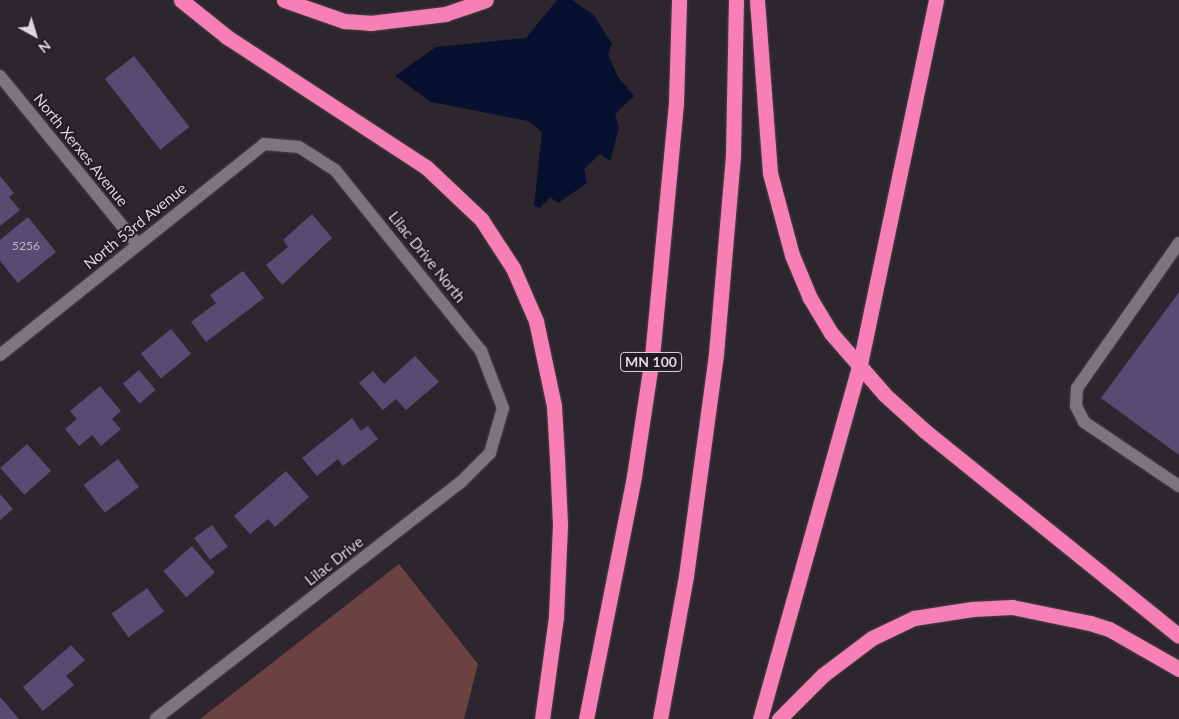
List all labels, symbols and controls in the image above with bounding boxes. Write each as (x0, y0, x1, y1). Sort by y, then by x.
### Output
north arrow (10, 10, 60, 60)
text: N (35, 37, 54, 57)
street label: North Xerxes Avenue (30, 90, 132, 210)
street label: North 53rd Avenue (80, 179, 190, 273)
street label: Lilac Drive North (385, 208, 469, 306)
house number: 5256 (12, 239, 40, 253)
road number: MN 100 (620, 351, 682, 374)
street label: Lilac Drive (301, 533, 367, 589)

